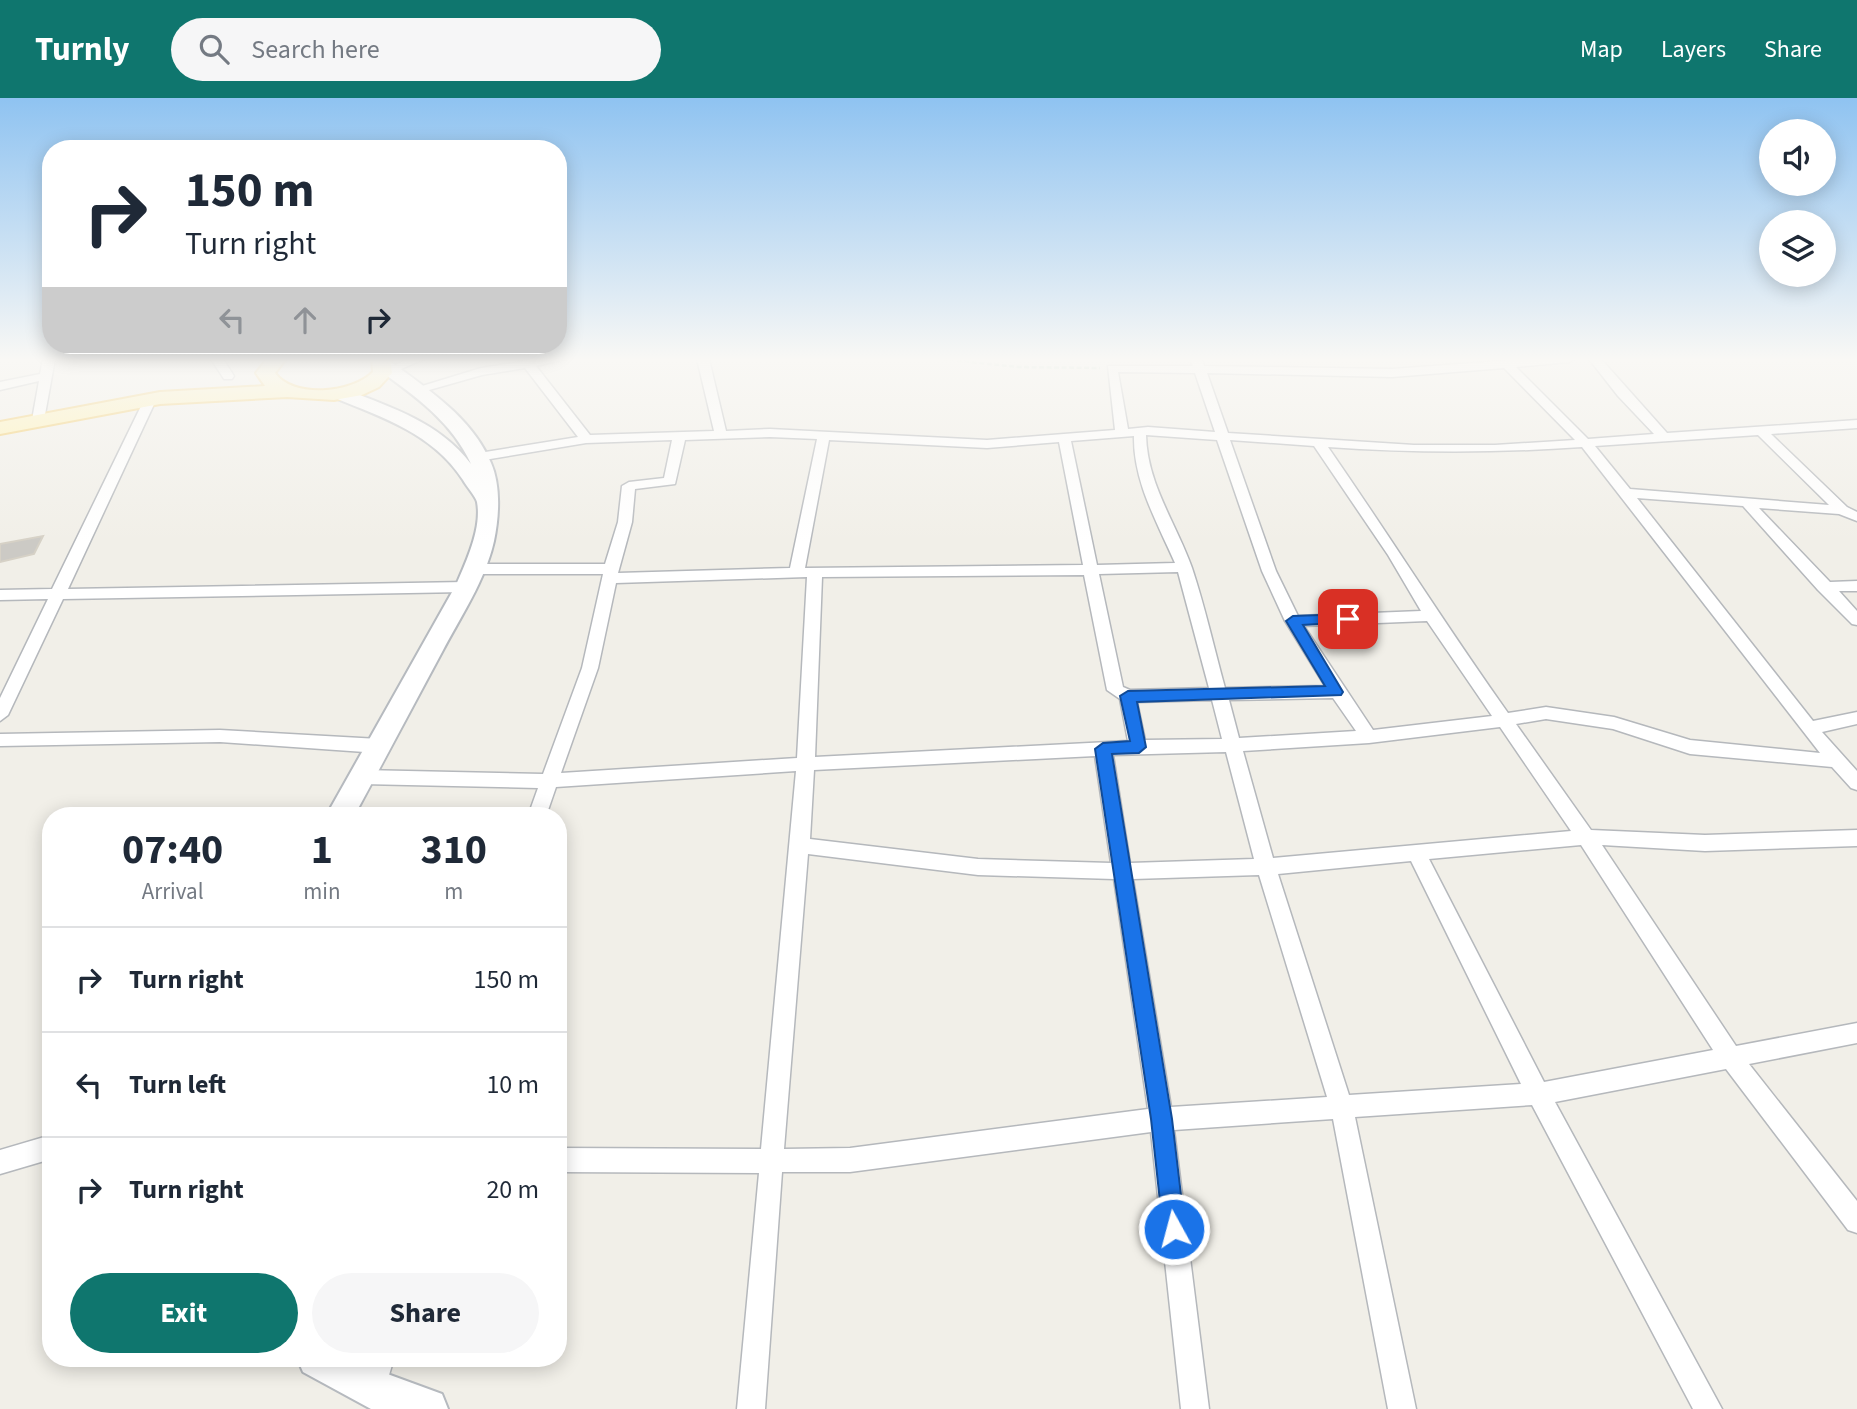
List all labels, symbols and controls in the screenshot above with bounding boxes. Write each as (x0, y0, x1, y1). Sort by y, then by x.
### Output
search box (171, 18, 661, 81)
text: Turnly (35, 26, 129, 73)
icon: search (195, 30, 233, 68)
text: Search here (251, 31, 380, 68)
text: Map (1580, 32, 1623, 67)
text: Layers (1661, 32, 1726, 67)
text: Share (1764, 32, 1822, 67)
map controls (1759, 119, 1836, 287)
button: sound (1759, 119, 1836, 196)
text: 150 m (185, 156, 314, 226)
icon: right (70, 168, 161, 259)
button: layers (1759, 210, 1836, 287)
text: Turn right (185, 221, 316, 267)
icon: left (213, 301, 251, 339)
icon: ahead (286, 301, 324, 339)
icon: right (359, 301, 397, 339)
pin (1318, 589, 1378, 649)
icon: arrive (1329, 600, 1367, 638)
text: 07:40 (122, 820, 223, 880)
text: 1 (311, 820, 333, 880)
text: 310 (420, 820, 487, 880)
text: Arrival (142, 875, 204, 908)
text: min (303, 875, 341, 908)
text: m (444, 875, 463, 908)
icon: right (70, 961, 108, 999)
text: Turn right (129, 961, 244, 998)
text: 150 m (473, 961, 539, 998)
icon: left (70, 1066, 108, 1104)
text: Turn left (129, 1066, 226, 1103)
text: 10 m (486, 1066, 539, 1103)
icon: right (70, 1171, 108, 1209)
text: Turn right (129, 1171, 244, 1208)
text: 20 m (486, 1171, 539, 1208)
position arrow (1137, 1192, 1211, 1266)
button: Exit (70, 1273, 298, 1353)
button: Share (312, 1273, 539, 1353)

